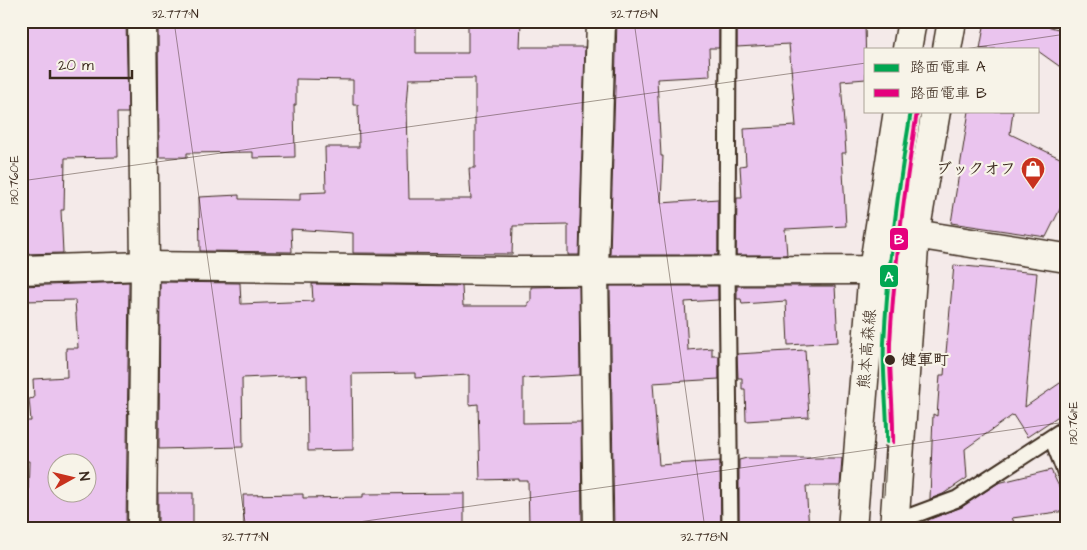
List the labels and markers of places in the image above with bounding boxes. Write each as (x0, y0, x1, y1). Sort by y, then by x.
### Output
shop icon: ブックオフ (1020, 156, 1046, 190)
place label: ブックオフ (936, 158, 1016, 180)
place label: 健軍町 (901, 349, 949, 371)
marker: 健軍町 (883, 353, 897, 367)

